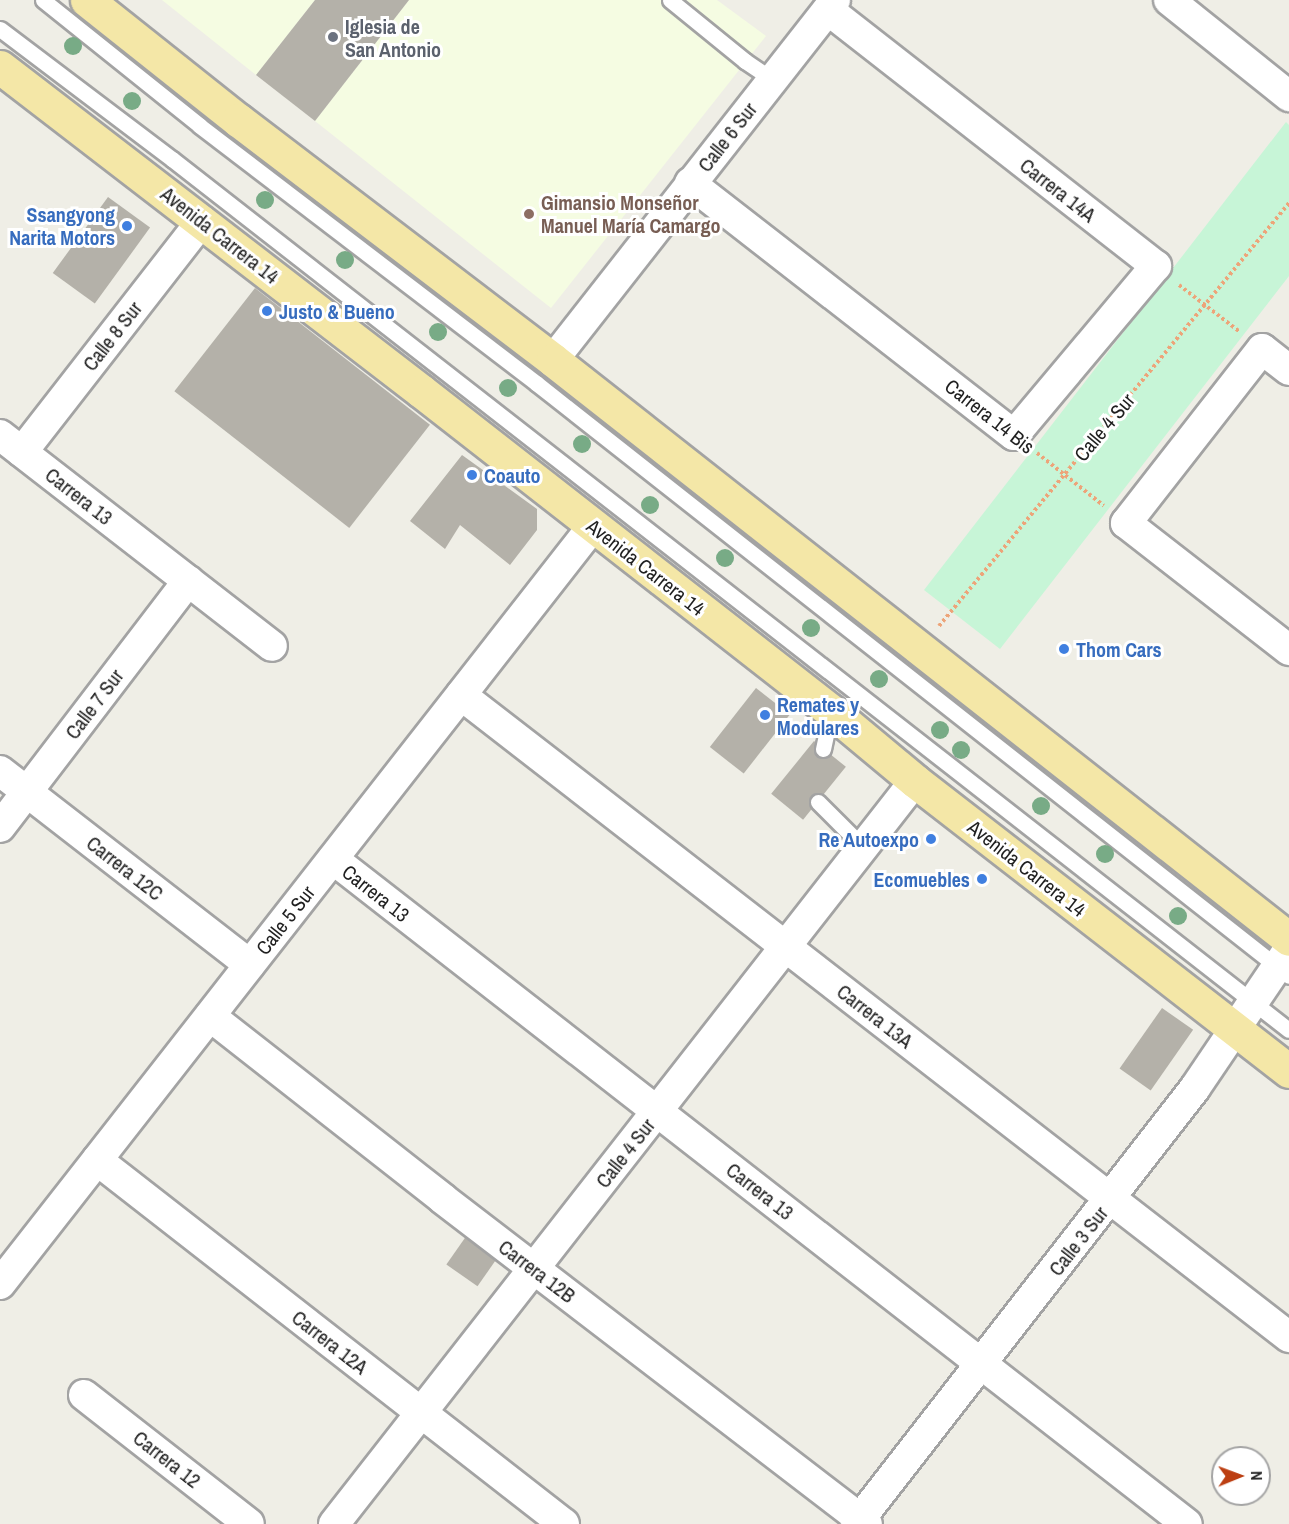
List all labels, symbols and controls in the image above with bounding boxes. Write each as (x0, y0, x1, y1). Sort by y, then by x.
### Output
place label: Iglesia de San Antonio (345, 14, 442, 61)
marker: Iglesia de San Antonio (326, 30, 340, 44)
street label: Calle 6 Sur (693, 98, 761, 176)
street label: Carrera 14A (1015, 153, 1101, 227)
street label: Avenida Carrera 14 (156, 182, 284, 288)
place label: Gimansio Monseñor Manuel María Camargo (541, 190, 721, 237)
place label: Ssangyong Narita Motors (9, 202, 115, 249)
marker: Gimansio Monseñor Manuel María Camargo (522, 207, 536, 221)
marker: Ssangyong Narita Motors (120, 219, 134, 233)
street label: Calle 8 Sur (78, 297, 146, 375)
place label: Justo & Bueno (279, 299, 395, 323)
marker: Justo & Bueno (260, 304, 274, 318)
street label: Carrera 14 Bis (941, 374, 1039, 458)
street label: Calle 4 Sur (1069, 388, 1139, 466)
street label: Carrera 13 (41, 462, 117, 530)
place label: Coauto (484, 463, 540, 487)
marker: Coauto (465, 468, 479, 482)
street label: Avenida Carrera 14 (582, 514, 710, 620)
place label: Thom Cars (1076, 637, 1162, 661)
marker: Thom Cars (1057, 642, 1071, 656)
street label: Calle 7 Sur (60, 664, 128, 744)
place label: Remates y Modulares (777, 692, 859, 739)
marker: Remates y Modulares (758, 708, 772, 722)
street label: Avenida Carrera 14 (963, 815, 1091, 921)
place label: Re Autoexpo (818, 827, 919, 851)
street label: Carrera 12C (82, 831, 168, 905)
marker: Re Autoexpo (924, 832, 938, 846)
street label: Carrera 13 (338, 859, 414, 927)
place label: Ecomuebles (873, 867, 970, 891)
marker: Ecomuebles (975, 872, 989, 886)
street label: Calle 5 Sur (251, 881, 319, 959)
street label: Carrera 13A (832, 979, 918, 1053)
street label: Calle 4 Sur (591, 1114, 659, 1192)
street label: Carrera 13 (722, 1157, 798, 1225)
street label: Calle 3 Sur (1044, 1202, 1112, 1280)
street label: Carrera 12B (494, 1235, 580, 1307)
street label: Carrera 12A (287, 1305, 373, 1379)
street label: Carrera 12 (129, 1425, 205, 1493)
north arrow (1211, 1446, 1271, 1506)
text: N (1246, 1471, 1268, 1481)

